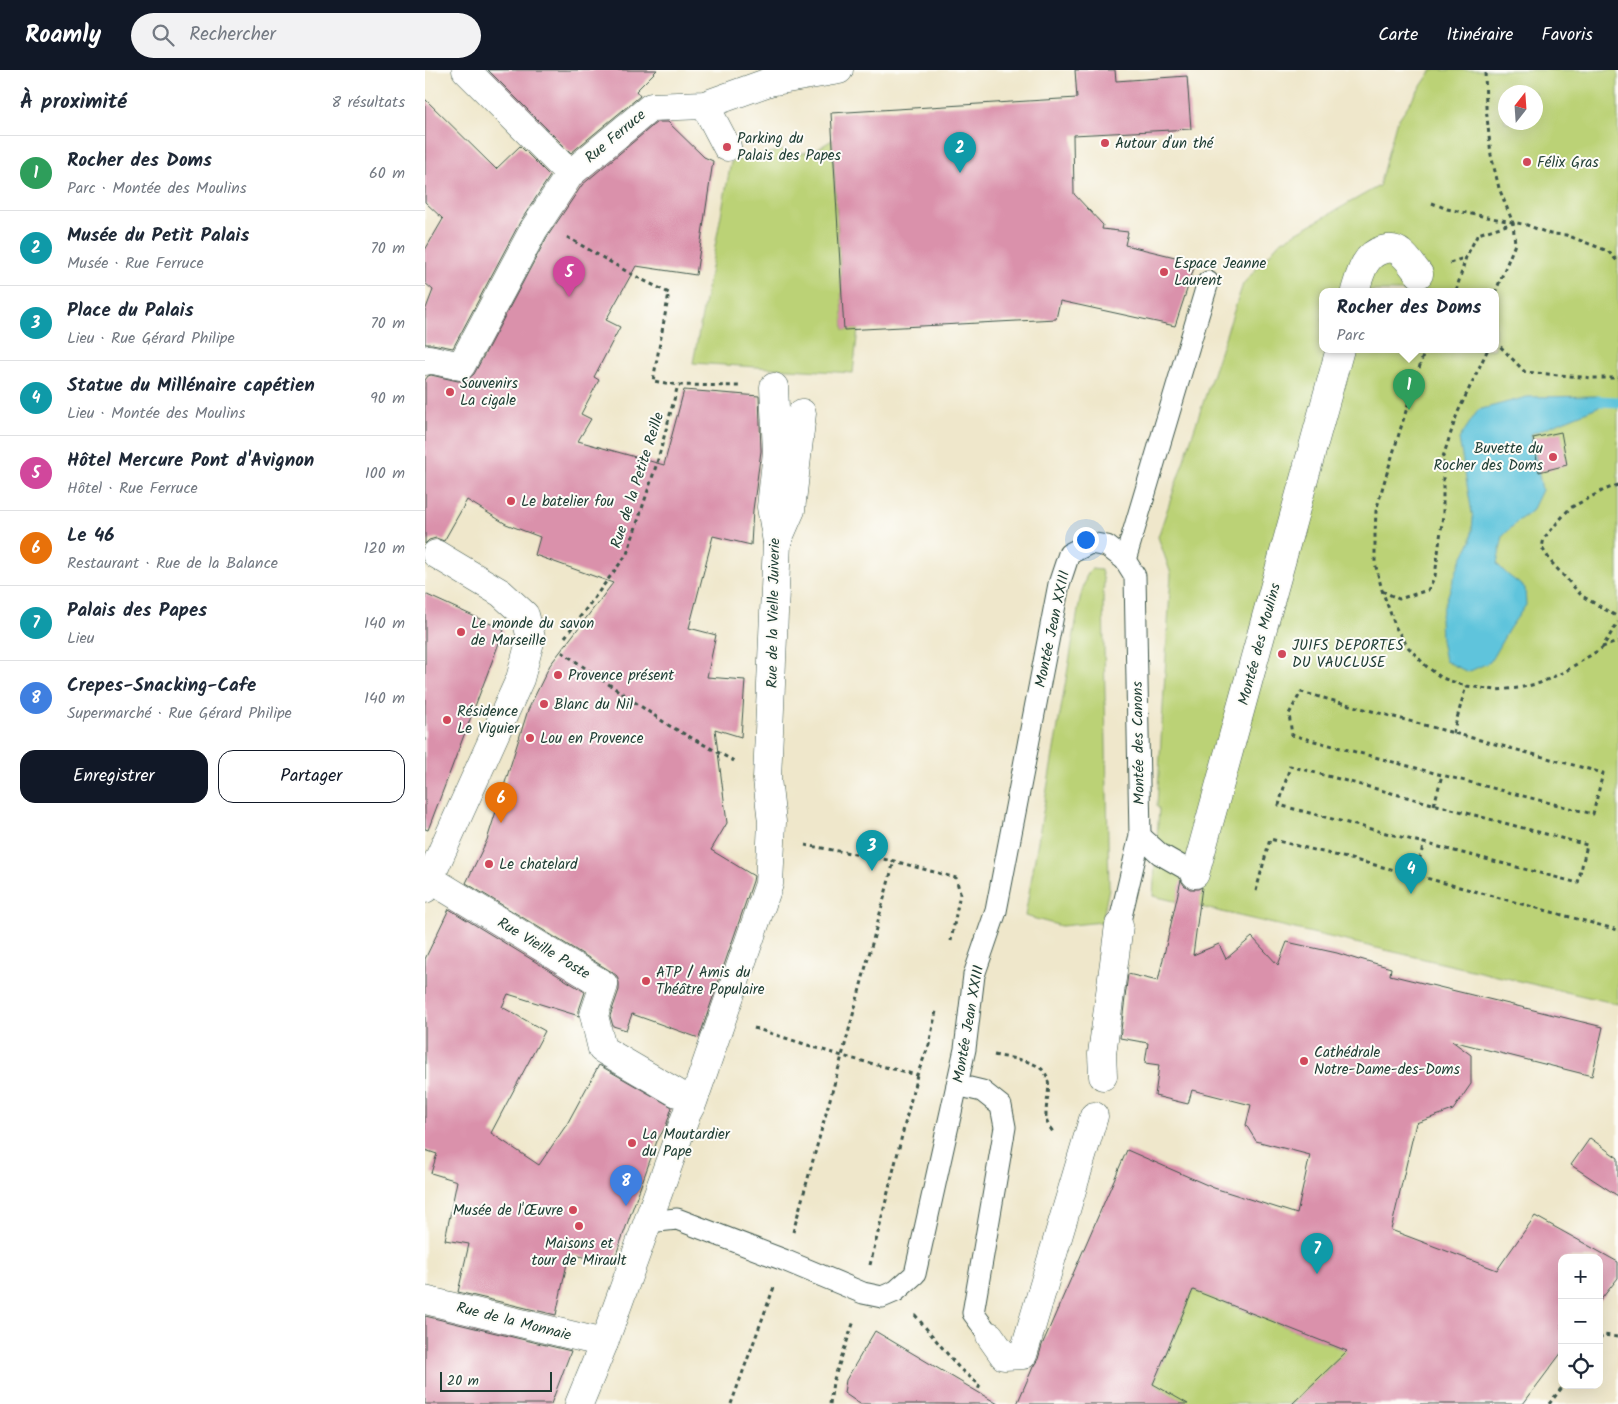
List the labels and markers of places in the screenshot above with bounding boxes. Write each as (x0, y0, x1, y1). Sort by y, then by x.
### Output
place label: Parking du Palais des Papes (737, 127, 842, 168)
pin: 2 (944, 132, 976, 173)
place label: Autour d'un thé (1115, 132, 1215, 156)
marker: Autour d'un thé (1099, 137, 1111, 149)
marker: Parking du Palais des Papes (721, 141, 733, 153)
place label: Félix Gras (1537, 151, 1599, 175)
marker: Félix Gras (1521, 156, 1533, 168)
place label: Espace Jeanne Laurent (1174, 252, 1267, 293)
pin: 5 (553, 256, 585, 297)
marker: Espace Jeanne Laurent (1158, 266, 1170, 278)
pin: 1 (1393, 369, 1425, 410)
place label: Souvenirs La cigale (460, 372, 519, 413)
marker: Souvenirs La cigale (444, 386, 456, 398)
place label: Buvette du Rocher des Doms (1434, 437, 1544, 478)
marker: Buvette du Rocher des Doms (1547, 451, 1559, 463)
place label: Le batelier fou (521, 490, 614, 514)
marker: Le batelier fou (505, 495, 517, 507)
place label: Le monde du savon de Marseille (471, 612, 594, 653)
marker: Le monde du savon de Marseille (455, 626, 467, 638)
place label: JUIFS DEPORTES DU VAUCLUSE (1292, 634, 1404, 675)
marker: JUIFS DEPORTES DU VAUCLUSE (1276, 648, 1288, 660)
place label: Provence présent (568, 664, 674, 688)
marker: Provence présent (552, 669, 564, 681)
place label: Blanc du Nil (554, 693, 633, 717)
marker: Blanc du Nil (538, 698, 550, 710)
place label: Résidence Le Viguier (457, 700, 520, 741)
marker: Résidence Le Viguier (441, 714, 453, 726)
place label: Lou en Provence (540, 727, 644, 751)
marker: Lou en Provence (524, 732, 536, 744)
pin: 6 (485, 782, 517, 823)
pin: 3 (856, 830, 888, 871)
place label: Le chatelard (499, 853, 578, 877)
pin: 4 (1395, 853, 1427, 894)
marker: Le chatelard (483, 858, 495, 870)
place label: ATP / Amis du Théâtre Populaire (656, 961, 765, 1002)
marker: ATP / Amis du Théâtre Populaire (640, 975, 652, 987)
place label: Cathédrale Notre-Dame-des-Doms (1314, 1041, 1461, 1082)
marker: Cathédrale Notre-Dame-des-Doms (1298, 1055, 1310, 1067)
place label: La Moutardier du Pape (642, 1123, 731, 1164)
marker: La Moutardier du Pape (626, 1137, 638, 1149)
pin: 8 (610, 1165, 642, 1206)
place label: Musée de l'Œuvre (453, 1199, 563, 1223)
marker: Musée de l'Œuvre (567, 1204, 579, 1216)
marker: Maisons et tour de Mirault (573, 1220, 585, 1232)
place label: Maisons et tour de Mirault (531, 1232, 627, 1273)
pin: 7 (1301, 1233, 1333, 1274)

